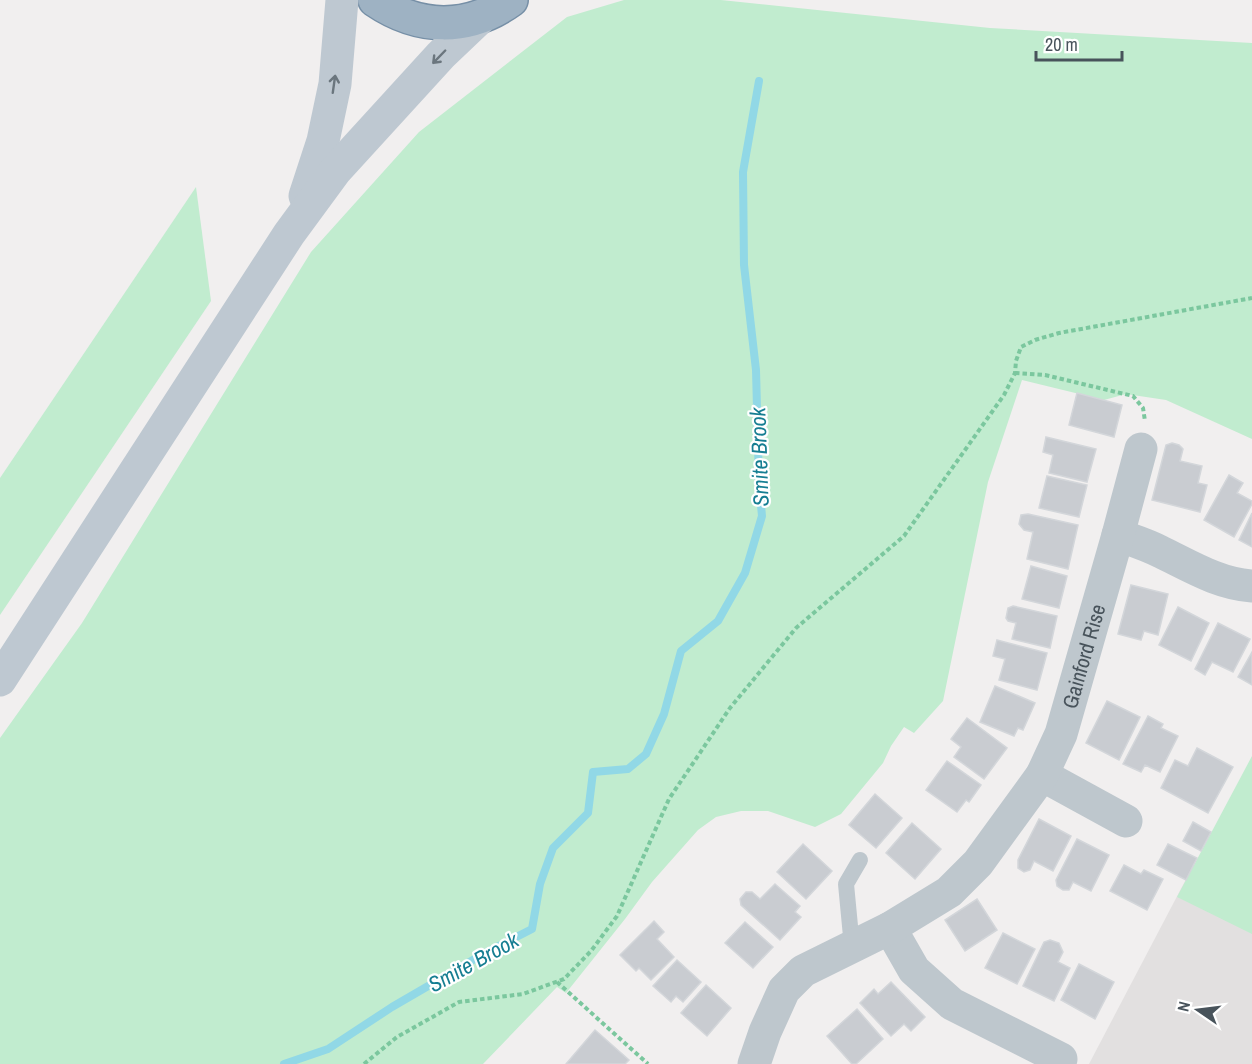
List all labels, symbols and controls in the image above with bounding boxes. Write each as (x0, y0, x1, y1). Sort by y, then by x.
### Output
scale bar (1036, 24, 1122, 62)
text: 20 m (1045, 32, 1078, 57)
one-way arrow (432, 50, 446, 65)
one-way arrow (329, 74, 340, 94)
water label: Smite Brook (742, 406, 776, 507)
street label: Gainford Rise (1055, 601, 1112, 712)
water label: Smite Brook (422, 924, 525, 999)
north arrow (1168, 980, 1228, 1040)
text: N (1172, 999, 1195, 1014)

